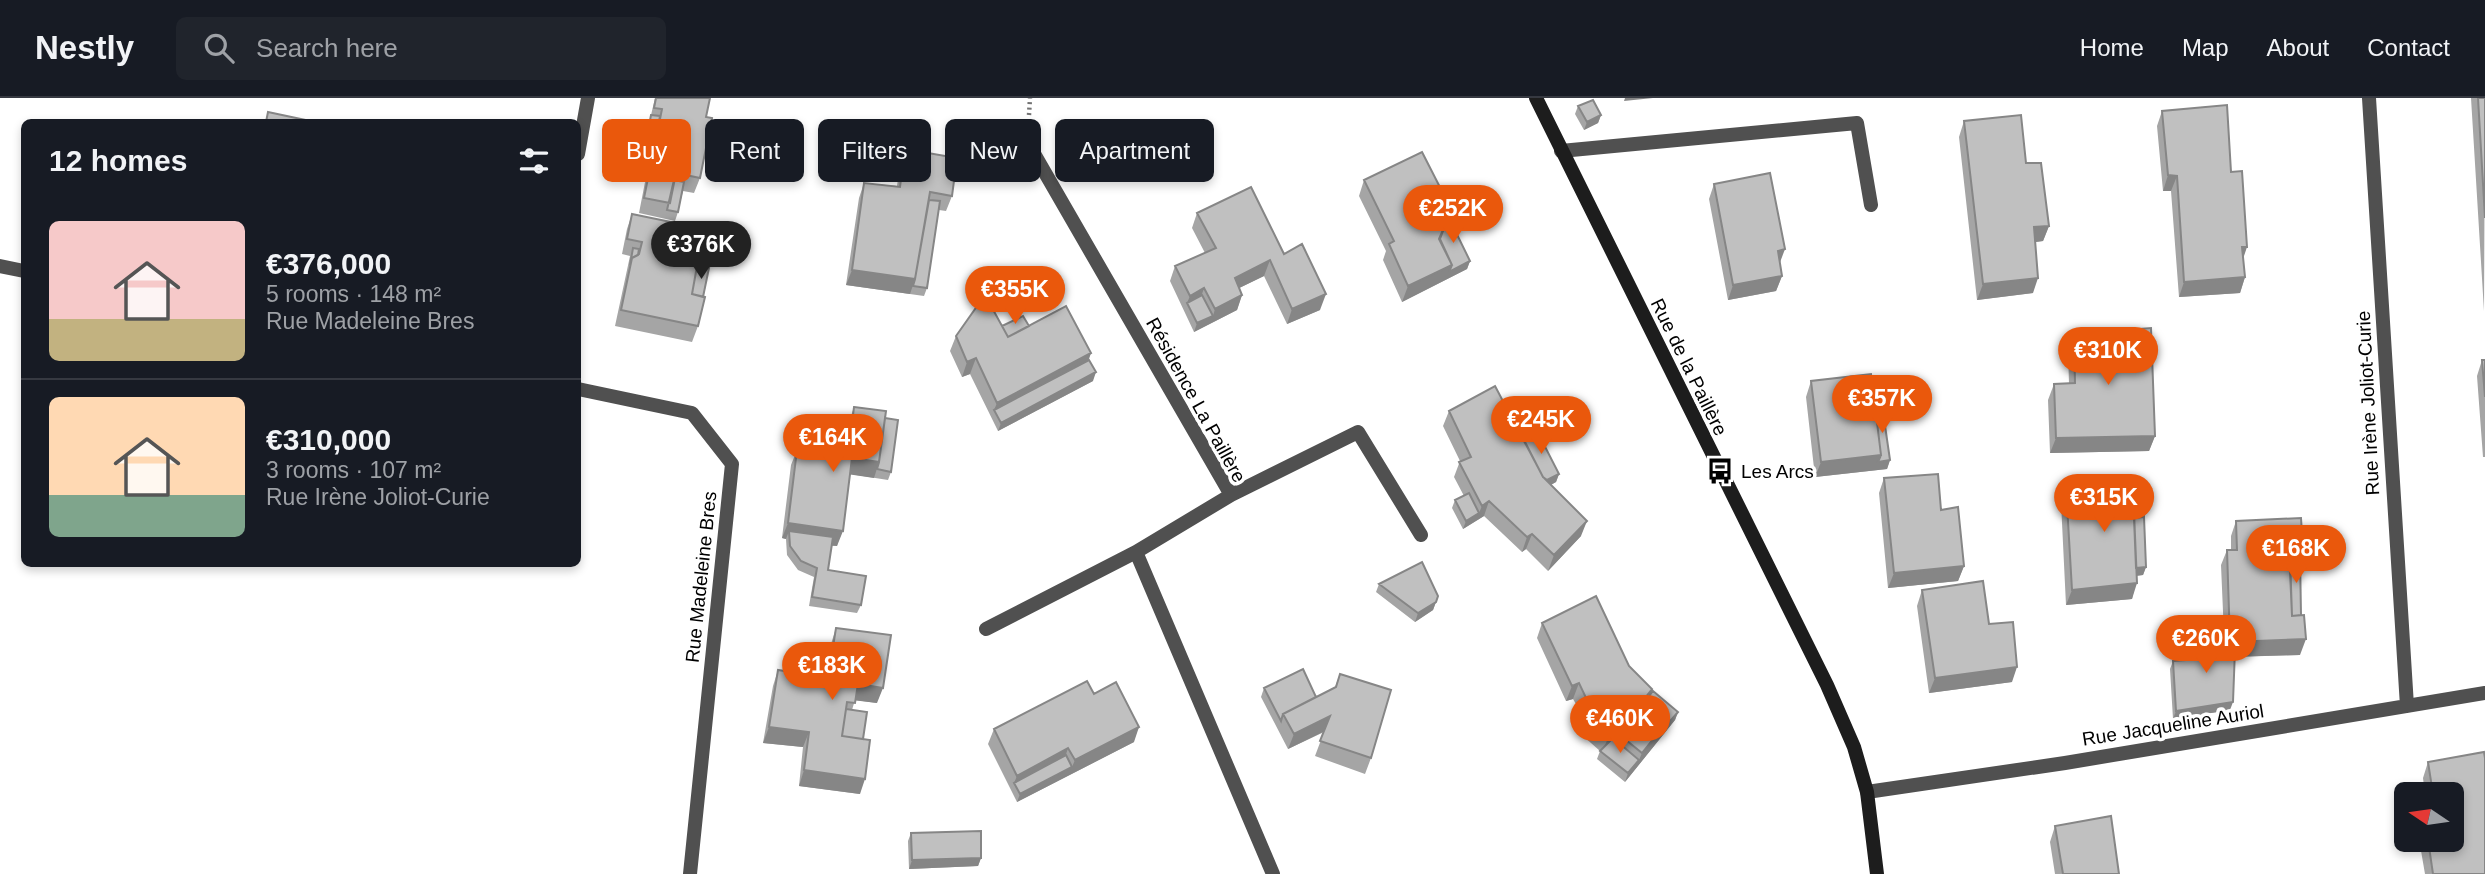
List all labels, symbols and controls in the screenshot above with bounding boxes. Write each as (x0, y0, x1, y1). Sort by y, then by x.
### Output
search box (176, 17, 666, 80)
text: Nestly (35, 29, 134, 66)
icon: search (200, 29, 238, 67)
text: Search here (256, 33, 398, 63)
text: Home (2080, 34, 2144, 61)
text: Map (2182, 34, 2229, 61)
text: About (2267, 34, 2329, 61)
text: Contact (2367, 34, 2450, 61)
chip: Buy (602, 119, 691, 182)
chip: Rent (705, 119, 804, 182)
chip: Filters (818, 119, 931, 182)
chip: New (945, 119, 1041, 182)
chip: Apartment (1055, 119, 1214, 182)
icon: filters (515, 142, 553, 180)
text: 12 homes (49, 144, 187, 177)
pin: €252K (1404, 186, 1502, 245)
text: €252K (1419, 195, 1487, 221)
pin: €376K (652, 222, 750, 281)
text: €376K (667, 231, 735, 257)
text: €376,000 (266, 247, 391, 280)
icon: home (105, 249, 189, 333)
pin: €355K (966, 266, 1064, 326)
text: €355K (981, 276, 1049, 302)
text: 5 rooms · 148 m² (266, 281, 441, 307)
street label: Rue de la Paillère (1647, 295, 1731, 439)
text: Rue Madeleine Bres (266, 308, 474, 334)
street label: Rue Irène Joliot-Curie (2353, 310, 2383, 496)
street label: Résidence La Paillère (1142, 314, 1250, 486)
pin: €310K (2059, 328, 2157, 387)
text: €310K (2074, 337, 2142, 363)
pin: €357K (1833, 376, 1931, 435)
text: €357K (1848, 385, 1916, 411)
pin: €245K (1492, 396, 1590, 456)
text: €245K (1507, 406, 1575, 432)
pin: €164K (784, 414, 882, 474)
text: €310,000 (266, 423, 391, 456)
text: €164K (799, 424, 867, 450)
icon: home (105, 425, 189, 509)
bus stop icon: Les Arcs (1705, 456, 1735, 486)
text: 3 rooms · 107 m² (266, 457, 441, 483)
place label: Les Arcs (1741, 461, 1814, 482)
pin: €315K (2055, 474, 2153, 534)
text: Rue Irène Joliot-Curie (266, 484, 490, 510)
text: €315K (2070, 484, 2138, 510)
street label: Rue Madeleine Bres (682, 490, 720, 664)
pin: €168K (2247, 526, 2345, 585)
text: €168K (2262, 535, 2330, 561)
pin: €260K (2157, 616, 2255, 675)
text: €260K (2172, 625, 2240, 651)
pin: €183K (783, 642, 881, 702)
text: €183K (798, 652, 866, 678)
pin: €460K (1571, 696, 1669, 755)
street label: Rue Jacqueline Auriol (2081, 700, 2265, 750)
text: €460K (1586, 705, 1654, 731)
north arrow (2394, 782, 2464, 852)
map controls (2394, 782, 2464, 852)

